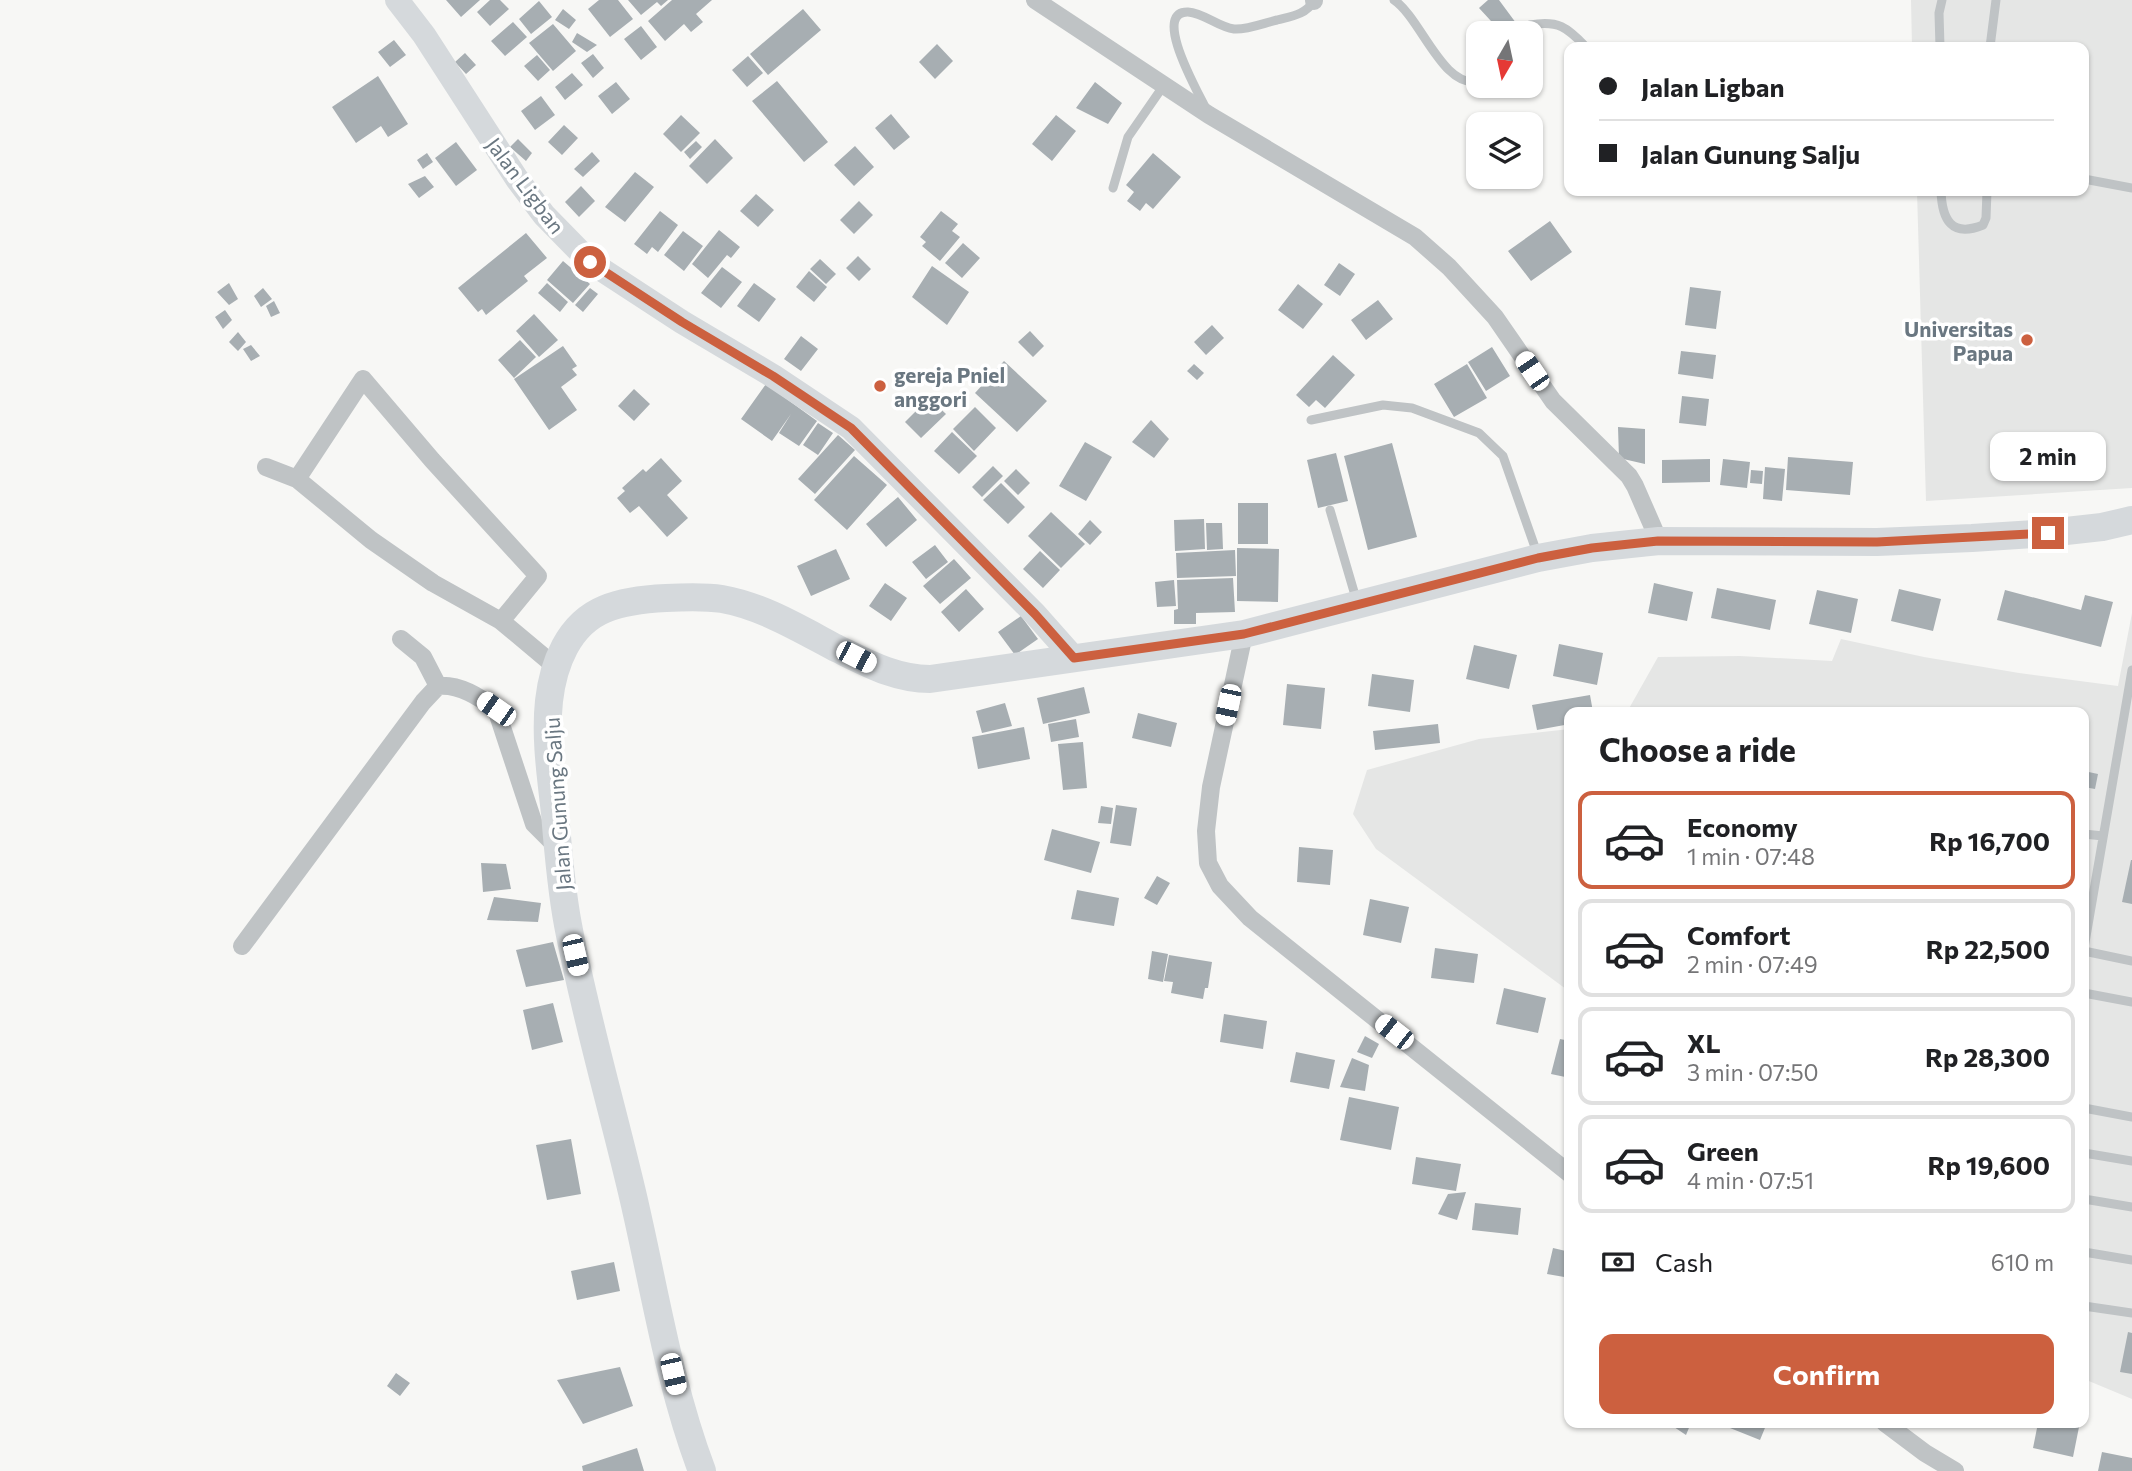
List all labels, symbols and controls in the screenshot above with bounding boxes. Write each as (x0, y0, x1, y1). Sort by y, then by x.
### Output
north arrow (1466, 21, 1544, 98)
map controls (1466, 21, 1543, 189)
text: Jalan Ligban (1641, 71, 1785, 102)
button: layers (1466, 112, 1543, 189)
street label: Jalan Ligban (482, 132, 570, 238)
text: Jalan Gunung Salju (1641, 138, 1860, 169)
route start (574, 246, 606, 278)
place label: Universitas Papua (1904, 316, 2013, 365)
marker: Universitas Papua (2019, 332, 2035, 348)
car (1512, 348, 1553, 394)
place label: gereja Pniel anggori (894, 362, 1005, 411)
marker: gereja Pniel anggori (872, 378, 888, 394)
callout: 2 min (1990, 432, 2106, 480)
text: 2 min (2019, 442, 2077, 470)
route end (2032, 517, 2064, 549)
car (833, 638, 880, 676)
car (1214, 682, 1243, 728)
car (473, 688, 520, 730)
street label: Jalan Gunung Salju (538, 717, 576, 891)
text: Choose a ride (1599, 729, 1796, 769)
icon: car (1603, 809, 1666, 872)
text: Economy (1687, 811, 1798, 842)
text: Rp 16,700 (1929, 825, 2050, 856)
text: 1 min · 07:48 (1687, 842, 1815, 870)
icon: car (1603, 917, 1666, 980)
text: Comfort (1687, 919, 1790, 950)
car (561, 932, 590, 978)
text: Rp 22,500 (1926, 933, 2050, 964)
text: 2 min · 07:49 (1687, 950, 1818, 978)
car (1371, 1011, 1418, 1053)
icon: car (1603, 1025, 1666, 1088)
text: XL (1687, 1027, 1721, 1058)
text: Rp 28,300 (1925, 1041, 2050, 1072)
text: 3 min · 07:50 (1687, 1058, 1819, 1086)
icon: car (1603, 1133, 1666, 1196)
text: Green (1687, 1135, 1759, 1166)
text: Rp 19,600 (1927, 1149, 2050, 1180)
text: 4 min · 07:51 (1687, 1166, 1814, 1194)
icon: cash (1599, 1243, 1637, 1281)
text: Cash (1655, 1246, 1713, 1277)
text: 610 m (1991, 1248, 2054, 1276)
button: Confirm (1599, 1334, 2054, 1414)
car (659, 1351, 688, 1397)

